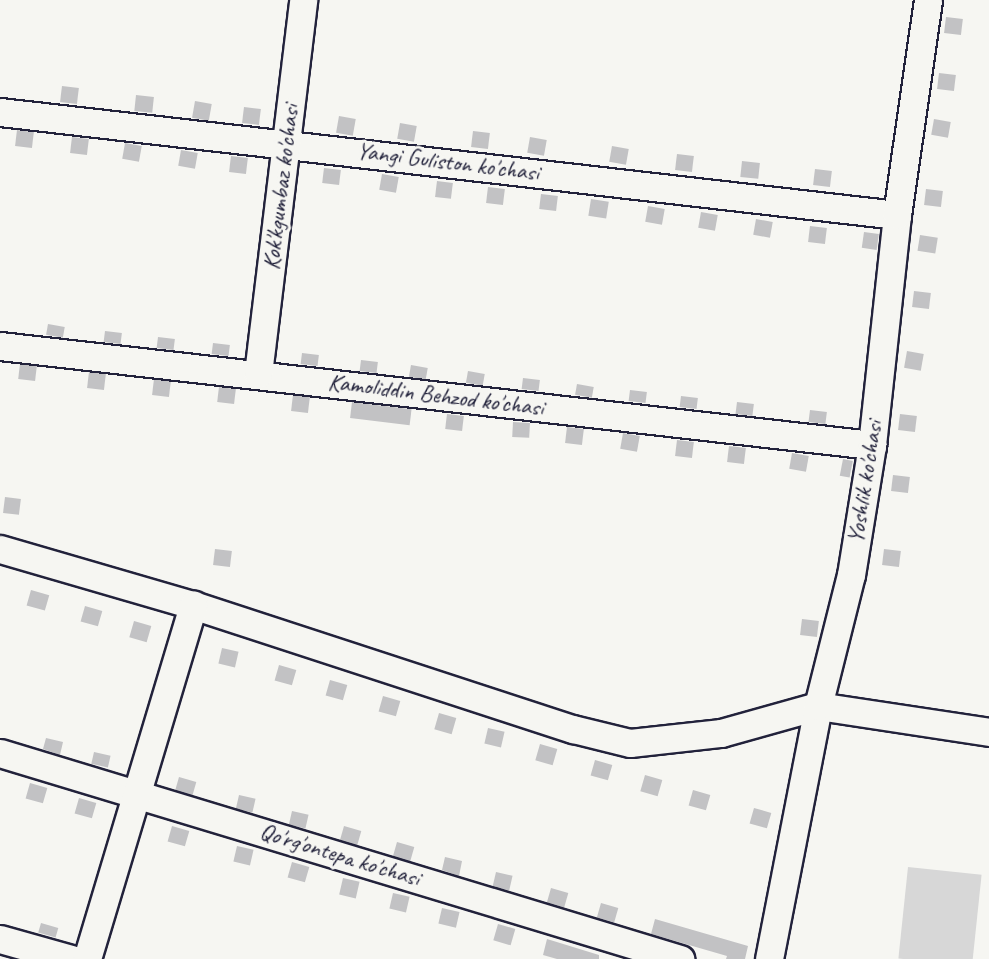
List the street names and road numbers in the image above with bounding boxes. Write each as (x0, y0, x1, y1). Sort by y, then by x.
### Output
street label: Kok'kgumbaz ko'chasi (257, 103, 305, 271)
street label: Yangi Guliston ko'chasi (355, 136, 541, 188)
street label: Kamoliddin Behzod ko'chasi (326, 367, 546, 423)
street label: Yoshlik ko'chasi (841, 418, 889, 546)
street label: Qo'rg'ontepa ko'chasi (256, 817, 424, 893)

